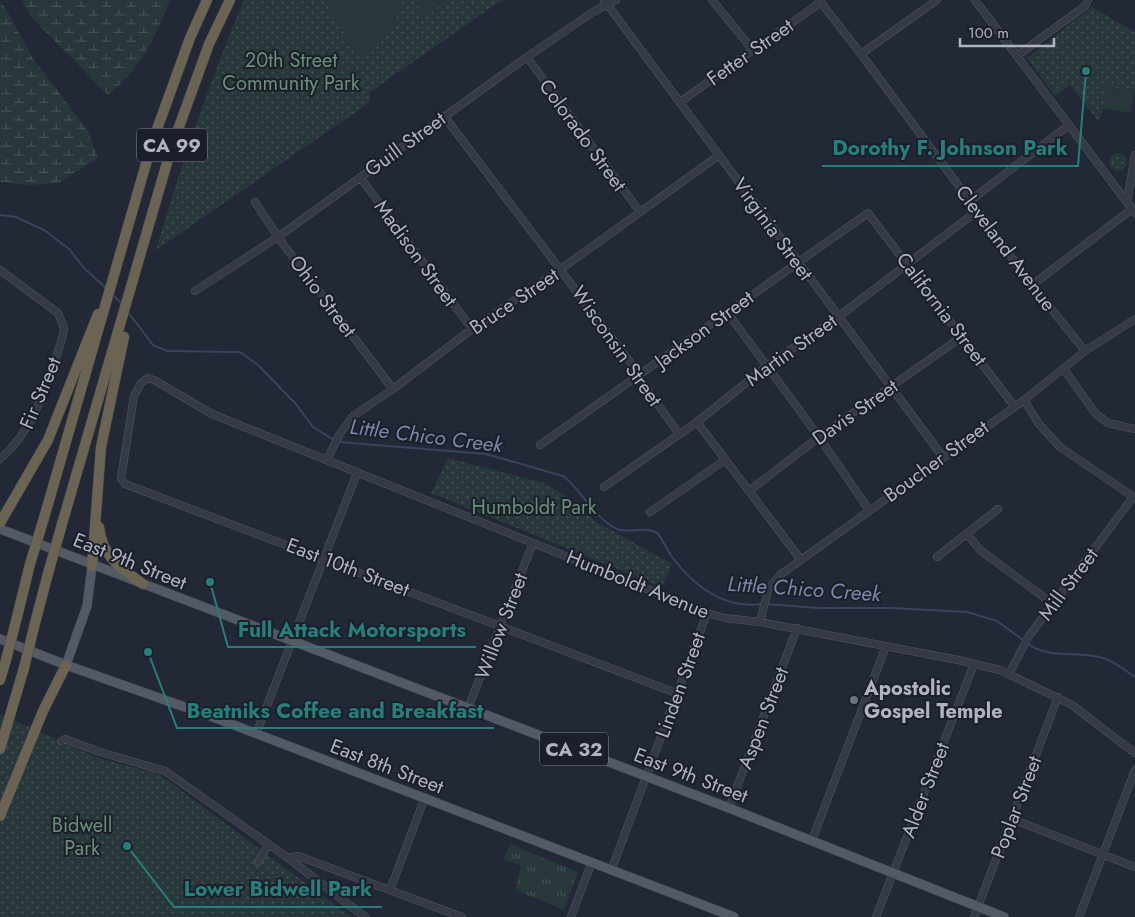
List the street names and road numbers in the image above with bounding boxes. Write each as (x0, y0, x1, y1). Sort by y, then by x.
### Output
street label: Fetter Street (701, 12, 800, 93)
street label: Colorado Street (532, 73, 633, 198)
street label: Guill Street (359, 105, 452, 184)
road number: CA 99 (137, 128, 207, 162)
street label: Virginia Street (725, 172, 820, 287)
street label: Cleveland Avenue (948, 179, 1063, 318)
street label: Madison Street (367, 194, 464, 313)
street label: California Street (889, 246, 994, 372)
street label: Ohio Street (282, 249, 363, 344)
street label: Bruce Street (464, 261, 565, 342)
street label: Wisconsin Street (564, 280, 669, 413)
street label: Jackson Street (646, 283, 760, 377)
street label: Martin Street (740, 307, 843, 394)
street label: Fir Street (12, 352, 69, 434)
street label: Davis Street (806, 372, 904, 453)
street label: Boucher Street (878, 413, 995, 509)
street label: East 9th Street (69, 526, 191, 597)
street label: East 10th Street (282, 531, 414, 604)
street label: Mill Street (1031, 542, 1105, 627)
street label: Humboldt Avenue (562, 543, 714, 626)
street label: Willow Street (468, 568, 535, 684)
street label: Linden Street (648, 628, 713, 742)
street label: Aspen Street (731, 663, 796, 773)
street label: East 8th Street (326, 732, 448, 801)
road number: CA 32 (540, 732, 608, 766)
street label: Alder Street (894, 738, 957, 842)
street label: East 9th Street (630, 740, 752, 811)
street label: Poplar Street (984, 752, 1049, 863)

